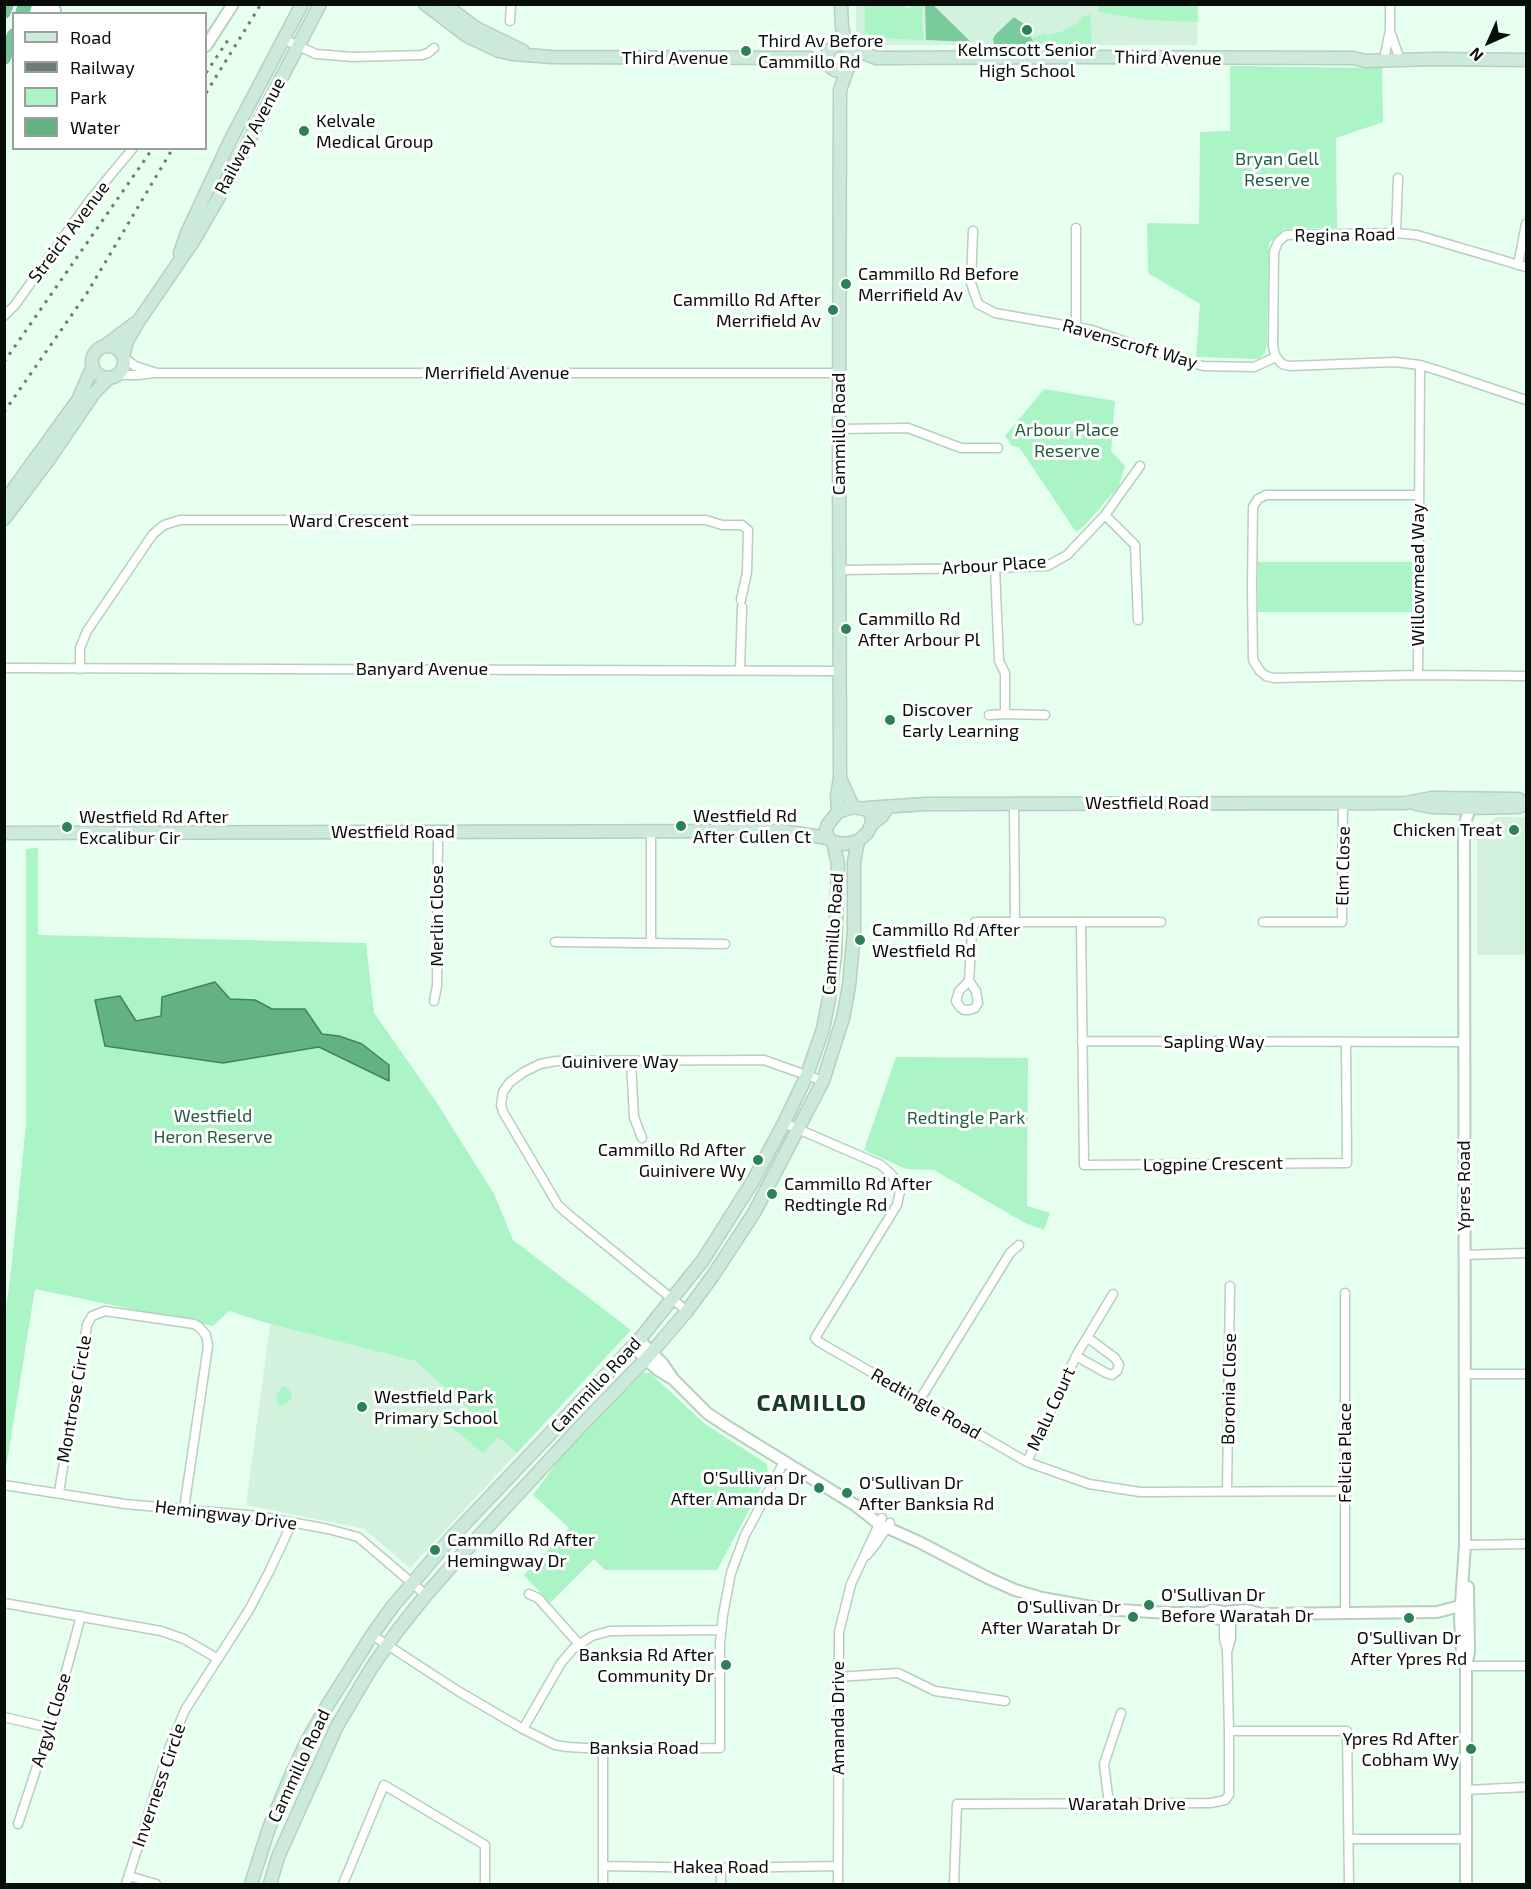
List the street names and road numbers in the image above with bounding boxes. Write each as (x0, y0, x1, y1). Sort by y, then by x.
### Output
street label: Third Avenue (1114, 46, 1222, 70)
street label: Third Avenue (621, 47, 729, 69)
street label: Railway Avenue (210, 74, 290, 198)
street label: Streich Avenue (24, 177, 114, 287)
street label: Regina Road (1294, 223, 1396, 247)
street label: Ravenscroft Way (1060, 314, 1200, 374)
street label: Merrifield Avenue (425, 362, 569, 384)
street label: Cammillo Road (828, 373, 850, 495)
street label: Willowmead Way (1407, 503, 1429, 647)
street label: Ward Crescent (289, 510, 409, 532)
street label: Arbour Place (941, 551, 1047, 579)
street label: Banyard Avenue (356, 658, 488, 680)
street label: Westfield Road (1085, 792, 1209, 814)
street label: Westfield Road (331, 821, 455, 843)
street label: Elm Close (1332, 826, 1354, 906)
street label: Merlin Close (426, 865, 448, 967)
street label: Cammillo Road (818, 872, 848, 996)
street label: Sapling Way (1164, 1031, 1264, 1053)
street label: Guinivere Way (562, 1051, 678, 1073)
street label: Ypres Road (1453, 1141, 1475, 1231)
street label: Logpine Crescent (1143, 1152, 1283, 1176)
street label: Cammillo Road (546, 1333, 646, 1437)
street label: Boronia Close (1217, 1333, 1241, 1445)
street label: Montrose Circle (52, 1334, 96, 1464)
street label: Redtingle Road (867, 1364, 985, 1444)
street label: Malu Court (1022, 1364, 1080, 1454)
street label: Felicia Place (1334, 1403, 1356, 1503)
street label: Hemingway Drive (154, 1496, 298, 1534)
street label: Amanda Drive (827, 1661, 849, 1775)
street label: Argyll Close (26, 1670, 76, 1770)
street label: Cammillo Road (263, 1706, 335, 1826)
street label: Inverness Circle (128, 1720, 190, 1850)
street label: Banksia Road (589, 1737, 699, 1759)
street label: Waratah Drive (1068, 1793, 1186, 1815)
street label: Hakea Road (673, 1856, 769, 1878)

